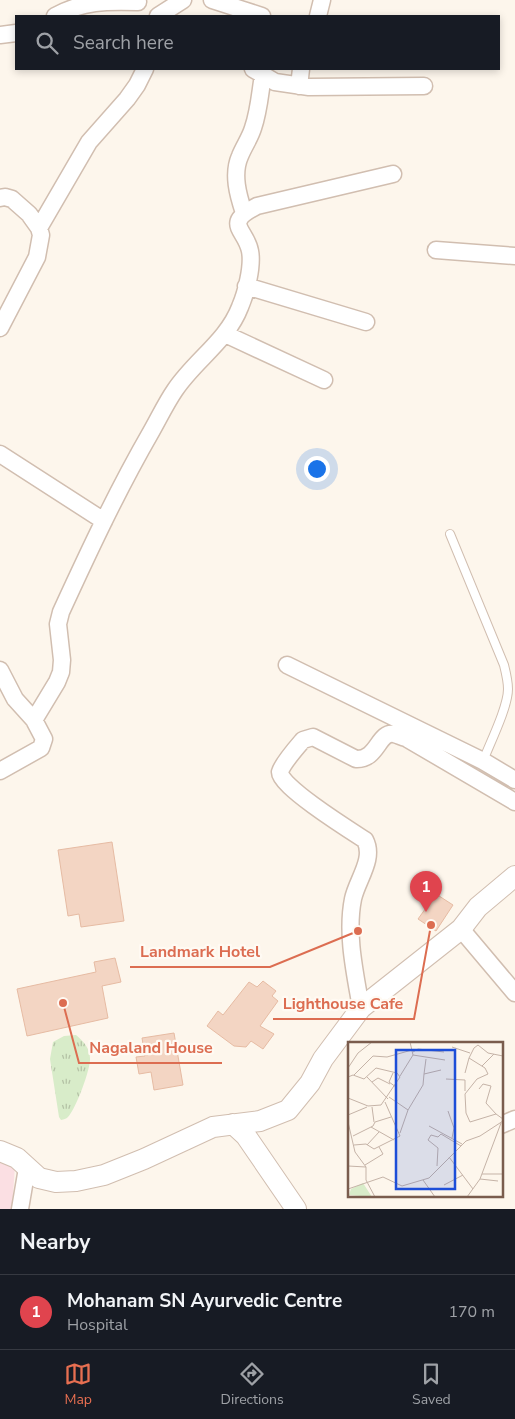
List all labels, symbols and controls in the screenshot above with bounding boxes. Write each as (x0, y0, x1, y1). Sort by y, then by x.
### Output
search box (15, 15, 500, 70)
icon: search (33, 29, 61, 57)
text: Search here (73, 30, 174, 56)
your location (304, 456, 330, 482)
pin: 1 (410, 871, 442, 912)
callout: Landmark Hotel (130, 936, 270, 967)
text: Landmark Hotel (140, 941, 260, 963)
callout: Lighthouse Cafe (273, 988, 414, 1019)
text: Lighthouse Cafe (283, 993, 404, 1015)
callout: Nagaland House (79, 1032, 222, 1063)
text: Nagaland House (89, 1037, 213, 1059)
inset map (348, 1042, 502, 1196)
text: Nearby (20, 1228, 90, 1256)
text: Mohanam SN Ayurvedic Centre (67, 1288, 342, 1314)
text: 1 (31, 1301, 41, 1323)
text: 170 m (448, 1301, 495, 1323)
text: Hospital (67, 1314, 128, 1336)
tab: Map (64, 1360, 92, 1409)
tab: Directions (221, 1360, 284, 1409)
tab: Saved (412, 1360, 451, 1409)

